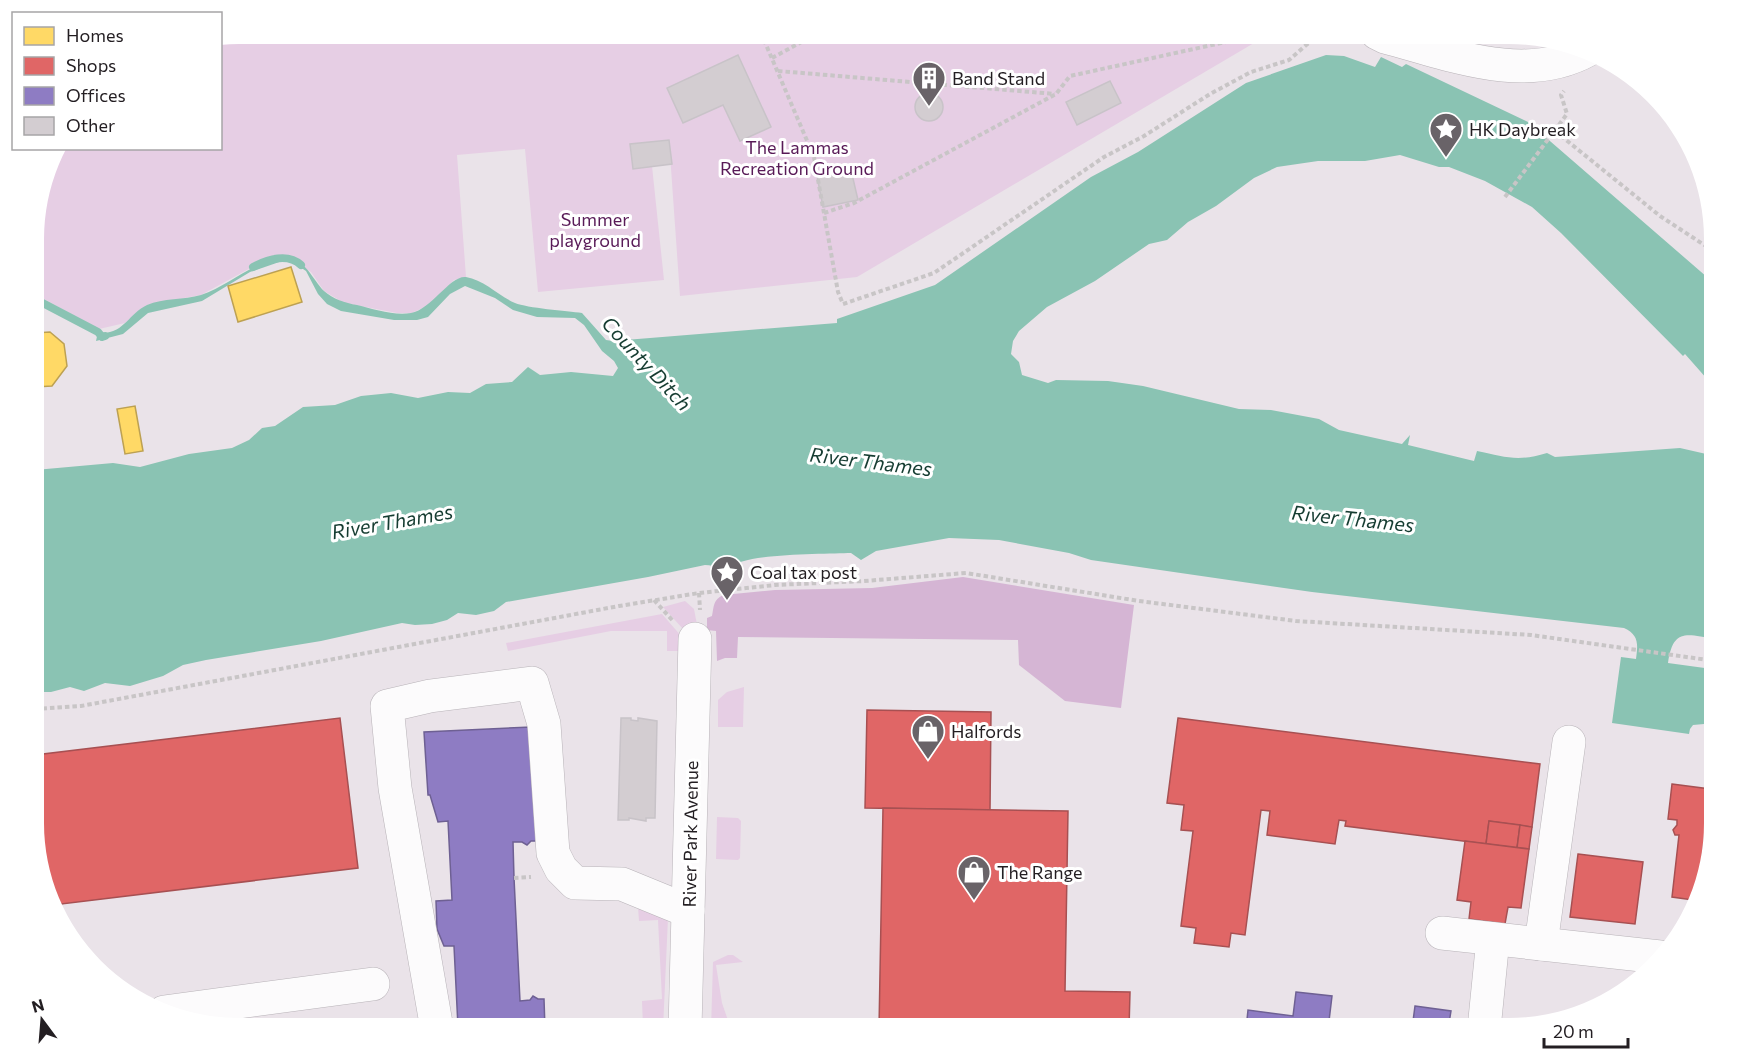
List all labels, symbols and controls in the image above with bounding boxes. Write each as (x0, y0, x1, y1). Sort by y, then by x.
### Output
legend (12, 12, 222, 150)
text: Homes (66, 24, 124, 46)
text: Shops (66, 54, 116, 76)
building icon: Band Stand (911, 60, 947, 107)
place label: Band Stand (952, 67, 1045, 89)
text: Offices (66, 84, 126, 106)
place icon: HK Daybreak (1428, 111, 1464, 158)
text: Other (66, 114, 115, 136)
place label: HK Daybreak (1469, 118, 1576, 140)
park label: The Lammas Recreation Ground (720, 136, 874, 179)
park label: Summer playground (549, 208, 641, 251)
water label: County Ditch (597, 311, 697, 415)
water label: River Thames (809, 442, 933, 480)
water label: River Thames (329, 499, 455, 543)
water label: River Thames (1291, 500, 1415, 536)
place icon: Coal tax post (709, 554, 745, 601)
place label: Coal tax post (750, 561, 857, 583)
shop icon: Halfords (910, 713, 946, 760)
place label: Halfords (951, 720, 1021, 742)
street label: River Park Avenue (678, 760, 702, 908)
shop icon: The Range (956, 854, 992, 901)
place label: The Range (997, 861, 1083, 883)
north arrow (12, 990, 72, 1050)
text: N (29, 994, 46, 1016)
scale bar (1544, 1011, 1628, 1049)
text: 20 m (1553, 1020, 1594, 1042)

